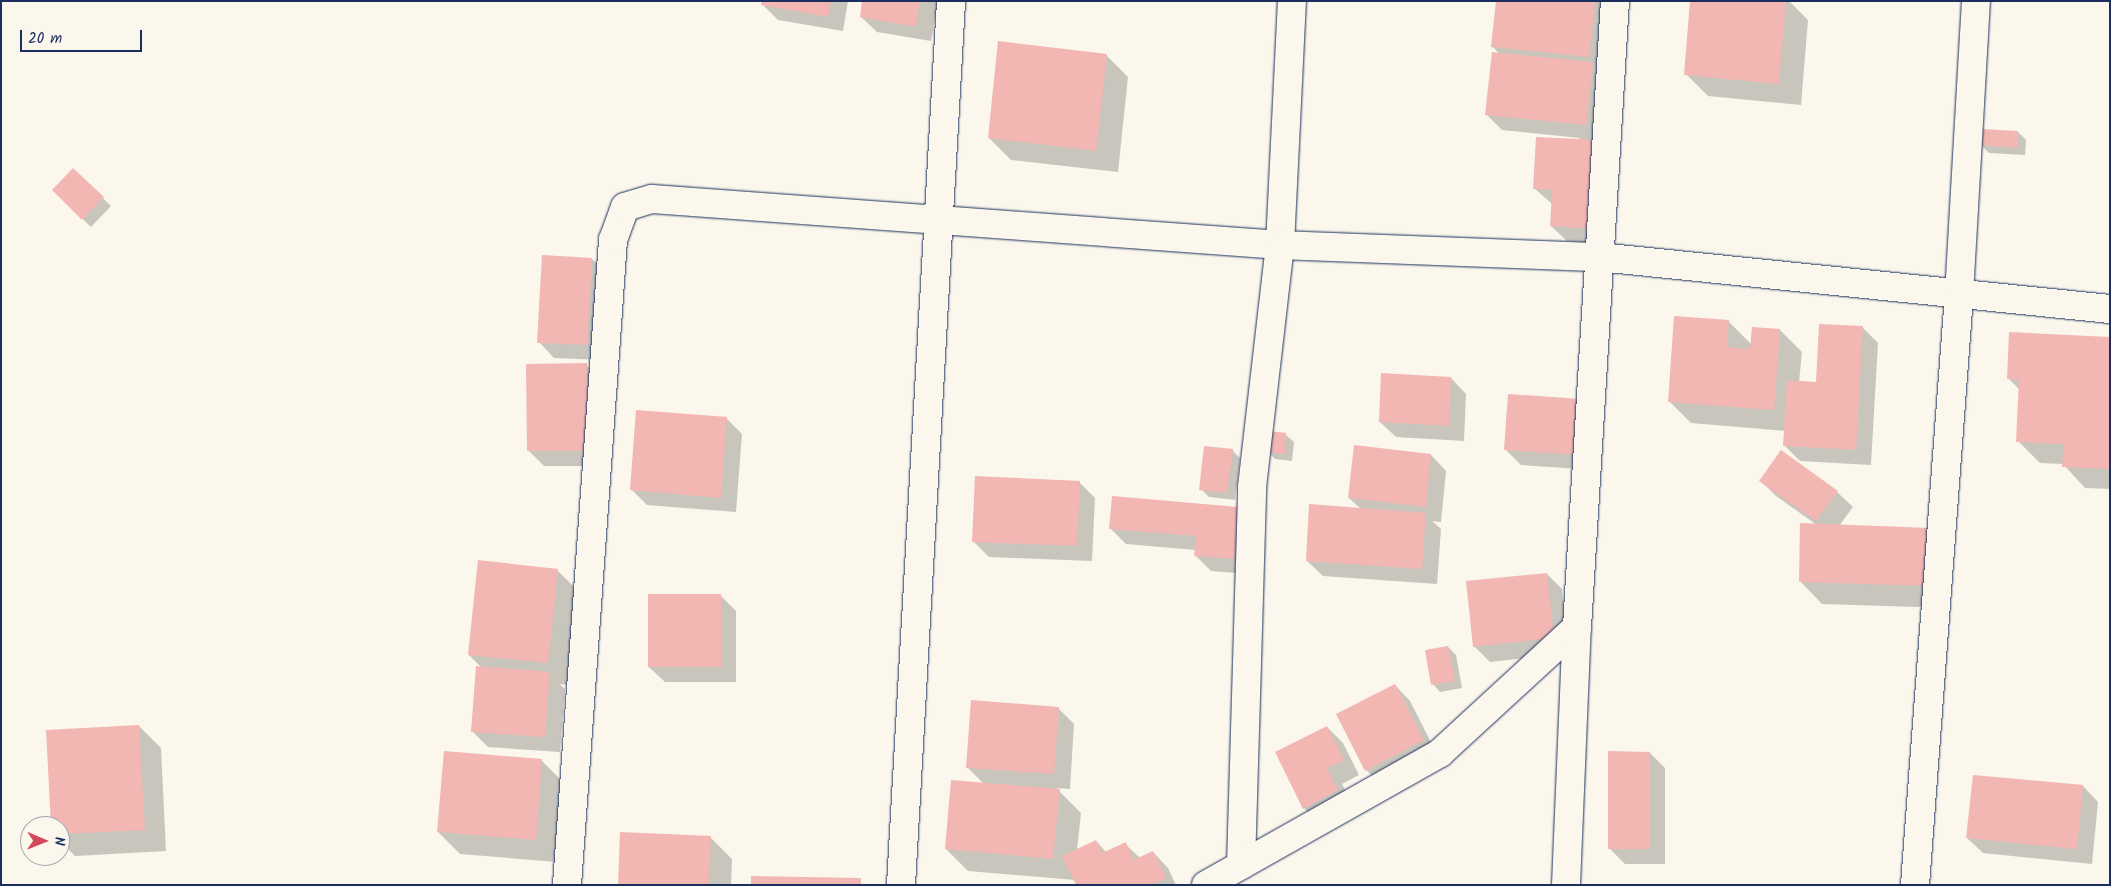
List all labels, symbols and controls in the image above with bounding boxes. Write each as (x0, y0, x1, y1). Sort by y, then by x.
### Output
scale bar (22, 20, 145, 52)
text: 20 m (28, 27, 62, 51)
north arrow (20, 816, 70, 866)
text: N (48, 837, 70, 846)

